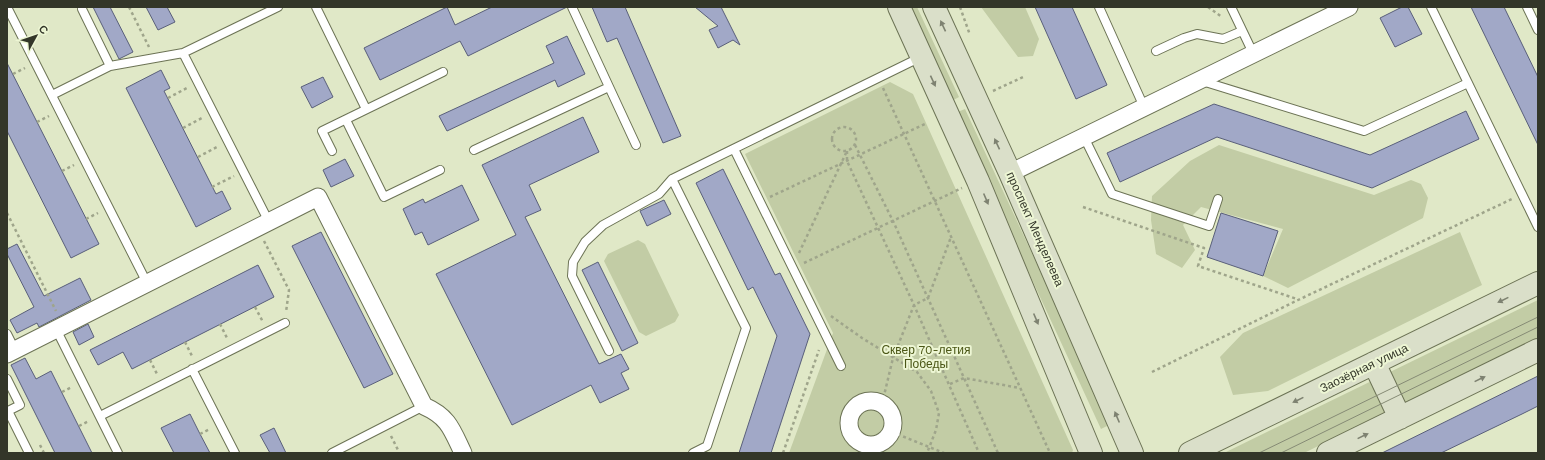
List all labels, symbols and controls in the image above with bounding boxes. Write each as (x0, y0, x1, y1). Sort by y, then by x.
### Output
north arrow (16, 16, 56, 56)
one-way arrow (940, 20, 946, 32)
text: С (36, 23, 51, 37)
one-way arrow (930, 75, 936, 86)
one-way arrow (994, 138, 1000, 150)
street label: проспект Менделеева (1003, 170, 1067, 289)
one-way arrow (983, 194, 989, 205)
one-way arrow (1497, 297, 1509, 303)
one-way arrow (1033, 314, 1039, 326)
street label: Заозёрная улица (1318, 340, 1411, 395)
park label: Сквер 70-летия Победы (881, 343, 971, 371)
one-way arrow (1474, 375, 1485, 382)
one-way arrow (1292, 397, 1304, 403)
one-way arrow (1113, 411, 1119, 423)
one-way arrow (1357, 433, 1369, 439)

